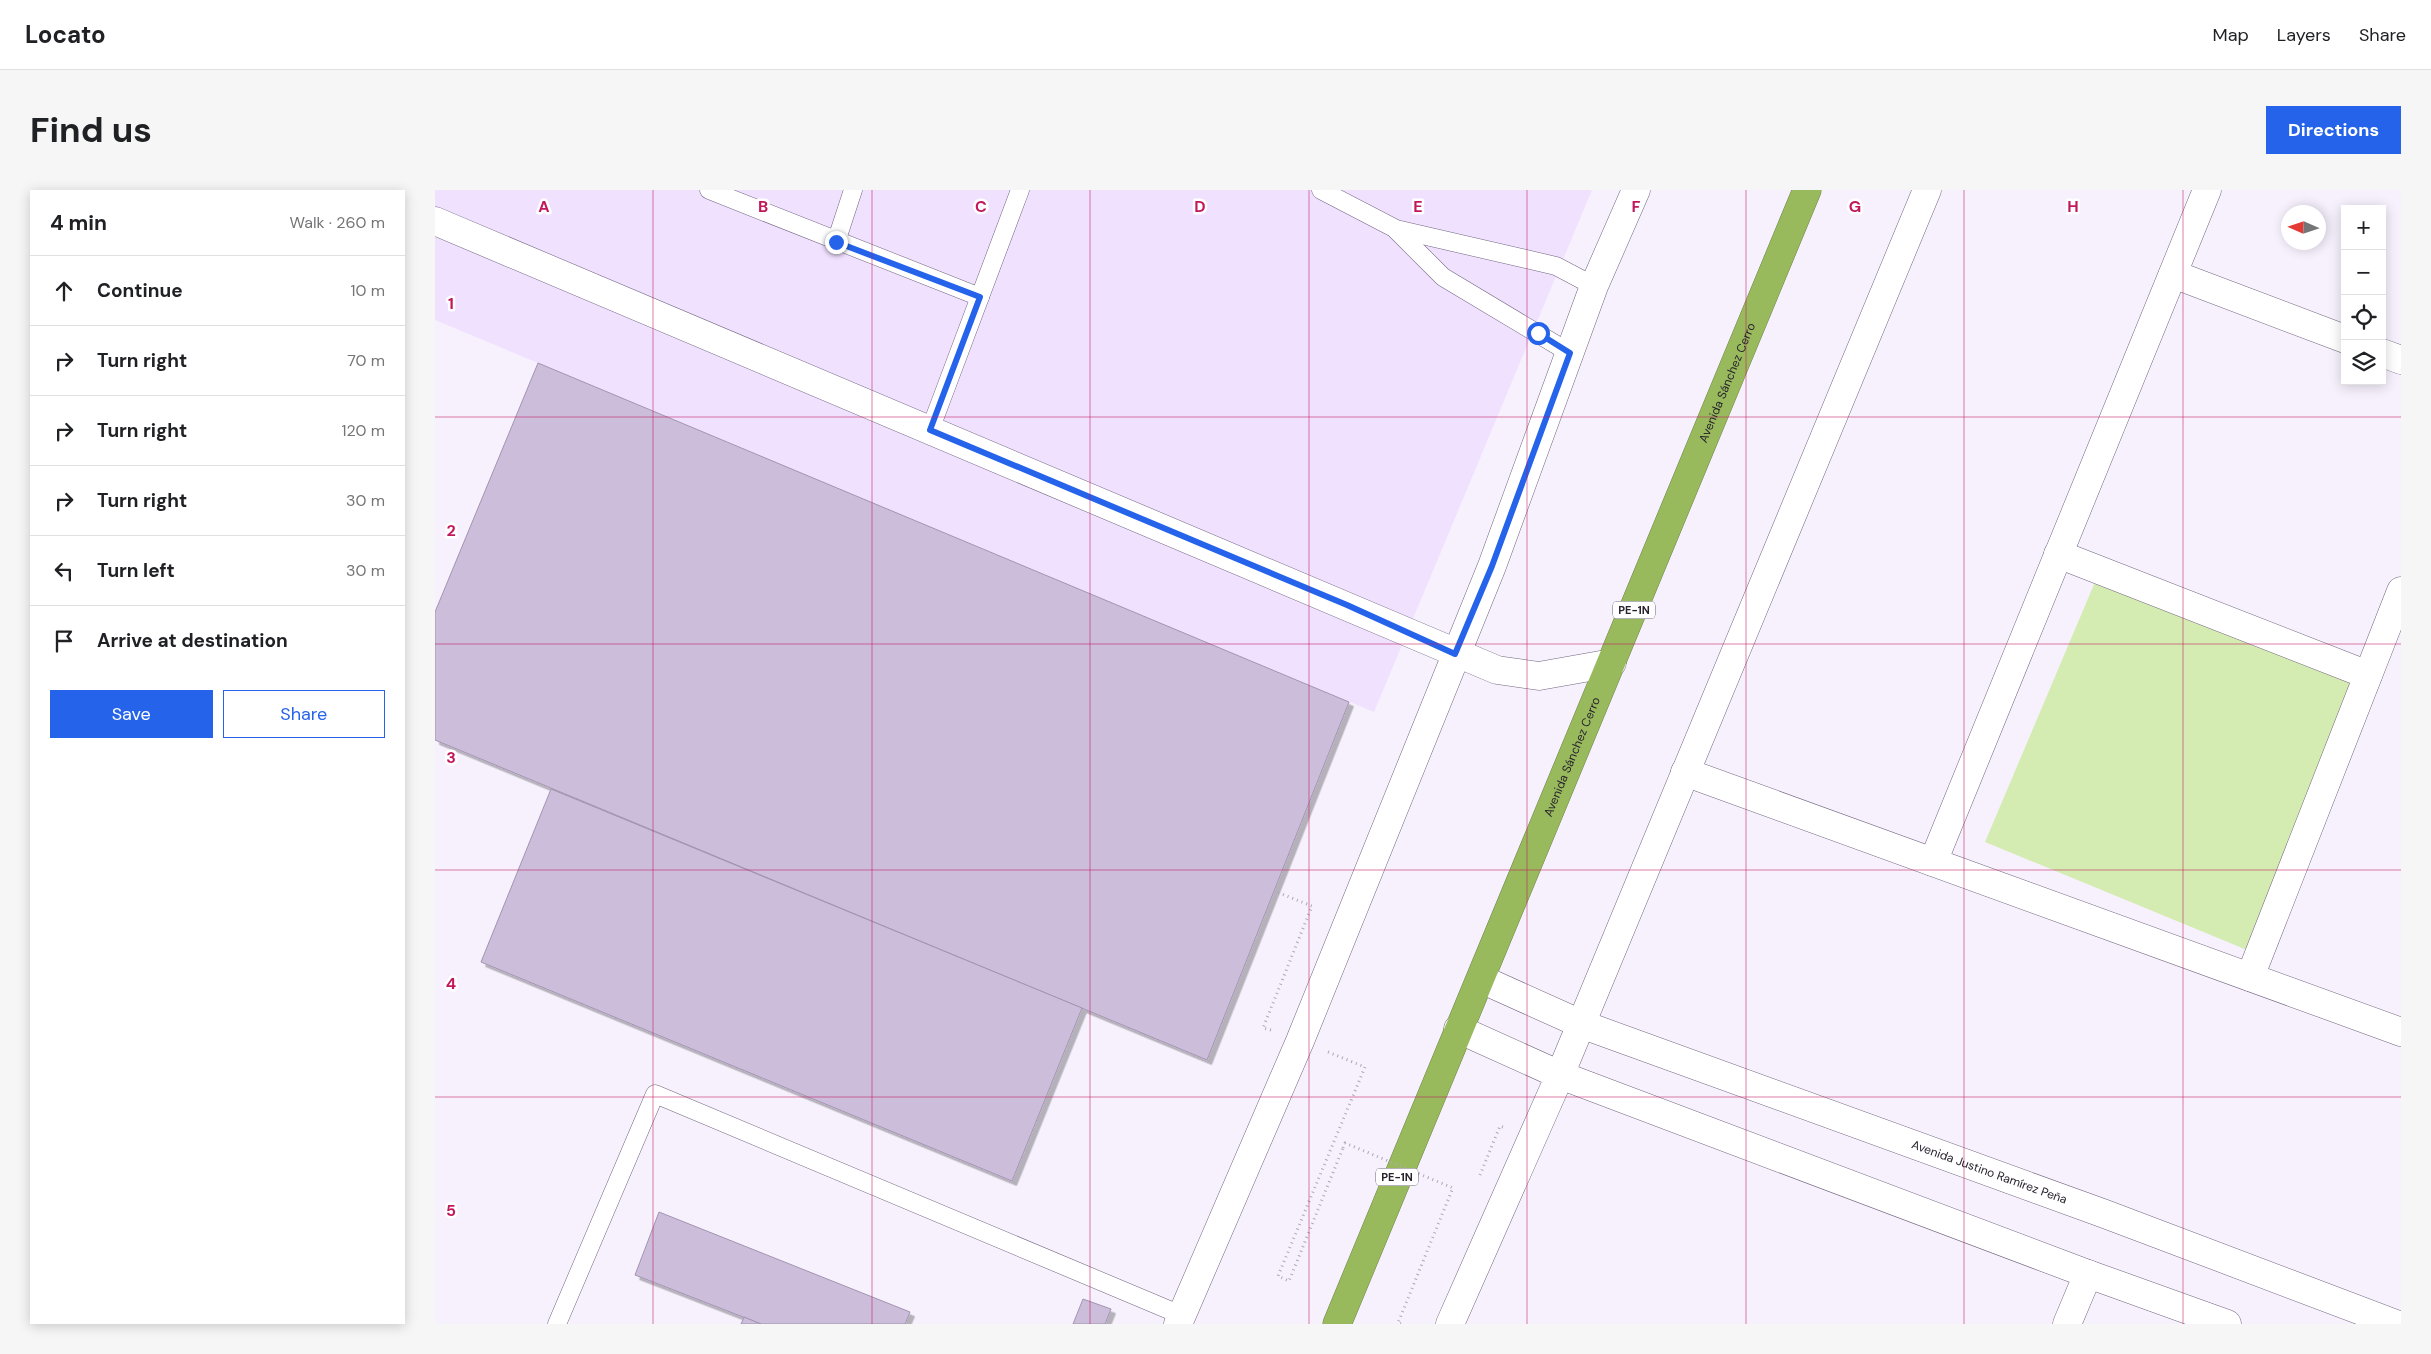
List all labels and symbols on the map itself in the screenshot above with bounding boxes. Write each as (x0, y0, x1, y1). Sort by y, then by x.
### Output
text: A (538, 196, 550, 217)
text: B (758, 196, 768, 217)
text: C (975, 196, 987, 217)
text: D (1194, 196, 1206, 217)
text: E (1413, 196, 1423, 217)
text: F (1632, 196, 1641, 217)
text: G (1849, 196, 1861, 217)
text: H (2067, 196, 2079, 217)
north arrow (2281, 205, 2326, 250)
route end (825, 231, 848, 254)
text: 1 (448, 293, 454, 314)
street label: Avenida Sánchez Cerro (1695, 320, 1759, 445)
route start (1527, 322, 1550, 345)
text: 2 (446, 520, 456, 541)
road number: PE-1N (1613, 602, 1655, 618)
street label: Avenida Sánchez Cerro (1540, 695, 1604, 819)
text: 3 (446, 747, 456, 768)
text: 4 (446, 973, 456, 994)
street label: Avenida Justino Ramírez Peña (1909, 1137, 2069, 1208)
road number: PE-1N (1376, 1169, 1418, 1186)
text: 5 (446, 1200, 456, 1221)

